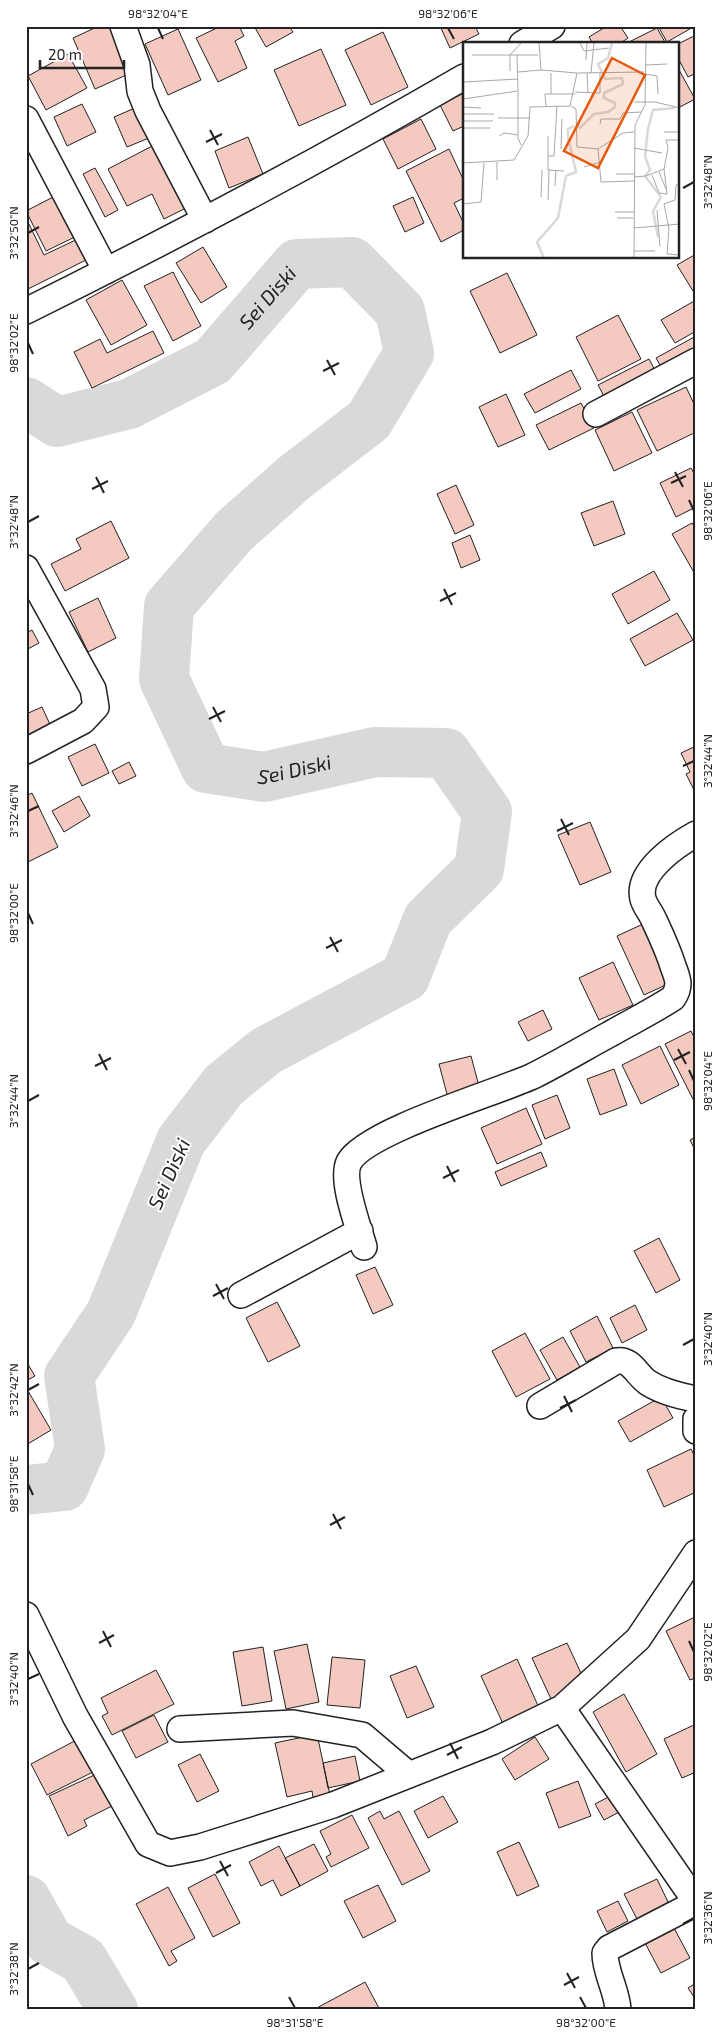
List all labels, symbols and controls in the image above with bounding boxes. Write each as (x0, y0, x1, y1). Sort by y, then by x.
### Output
text: 98°32'04"E (128, 6, 188, 20)
text: 98°32'06"E (418, 6, 478, 20)
scale bar (40, 38, 124, 70)
inset map (463, 42, 680, 259)
text: 20 m (48, 45, 82, 63)
text: 3°32'48"N (700, 155, 714, 209)
text: 3°32'50"N (6, 206, 20, 260)
water label: Sei Diski (233, 261, 301, 333)
text: 98°32'02"E (6, 313, 20, 373)
text: 98°32'06"E (700, 481, 714, 541)
text: 3°32'48"N (6, 495, 20, 549)
text: 3°32'44"N (700, 734, 714, 788)
water label: Sei Diski (256, 749, 334, 789)
text: 3°32'46"N (6, 784, 20, 838)
text: 98°32'00"E (6, 883, 20, 943)
text: 98°32'04"E (700, 1051, 714, 1111)
text: 3°32'44"N (6, 1074, 20, 1128)
water label: Sei Diski (142, 1134, 194, 1213)
text: 3°32'40"N (700, 1312, 714, 1366)
text: 3°32'42"N (6, 1363, 20, 1417)
text: 98°31'58"E (6, 1455, 20, 1513)
text: 98°32'02"E (700, 1622, 714, 1682)
text: 3°32'40"N (6, 1652, 20, 1706)
text: 3°32'36"N (700, 1891, 714, 1945)
text: 3°32'38"N (6, 1942, 20, 1996)
text: 98°31'58"E (266, 2015, 324, 2029)
text: 98°32'00"E (556, 2015, 616, 2029)

